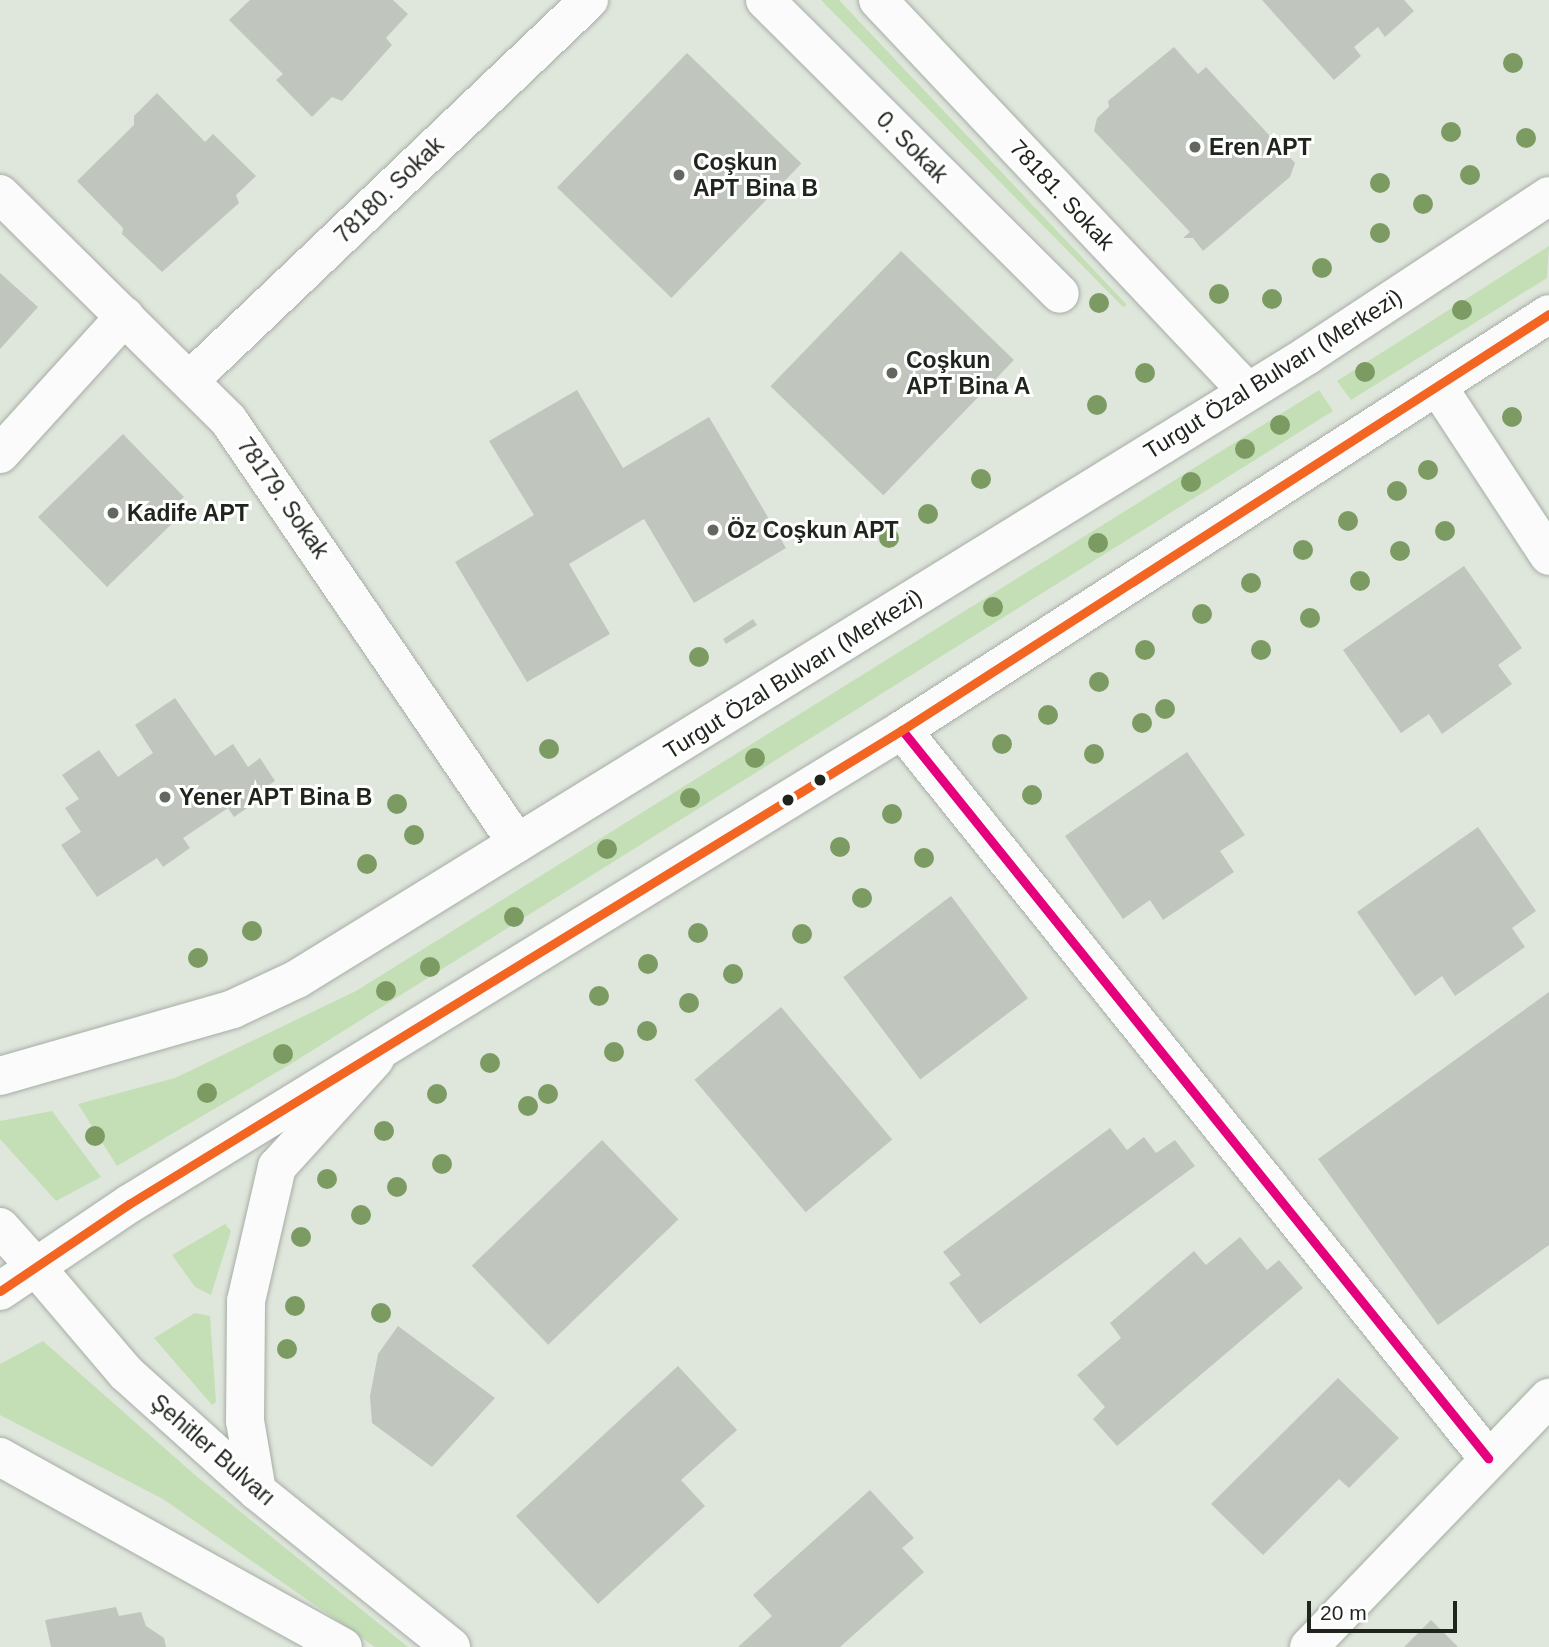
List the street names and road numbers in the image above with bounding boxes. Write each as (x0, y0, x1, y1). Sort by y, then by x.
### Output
street label: 0. Sokak (871, 106, 953, 188)
street label: 78180. Sokak (329, 131, 449, 249)
street label: 78181. Sokak (1004, 134, 1120, 256)
street label: Turgut Özal Bulvarı (Merkezi) (1139, 283, 1407, 465)
street label: 78179. Sokak (231, 432, 335, 564)
street label: Turgut Özal Bulvarı (Merkezi) (659, 583, 927, 765)
street label: Şehitler Bulvarı (145, 1388, 281, 1512)

